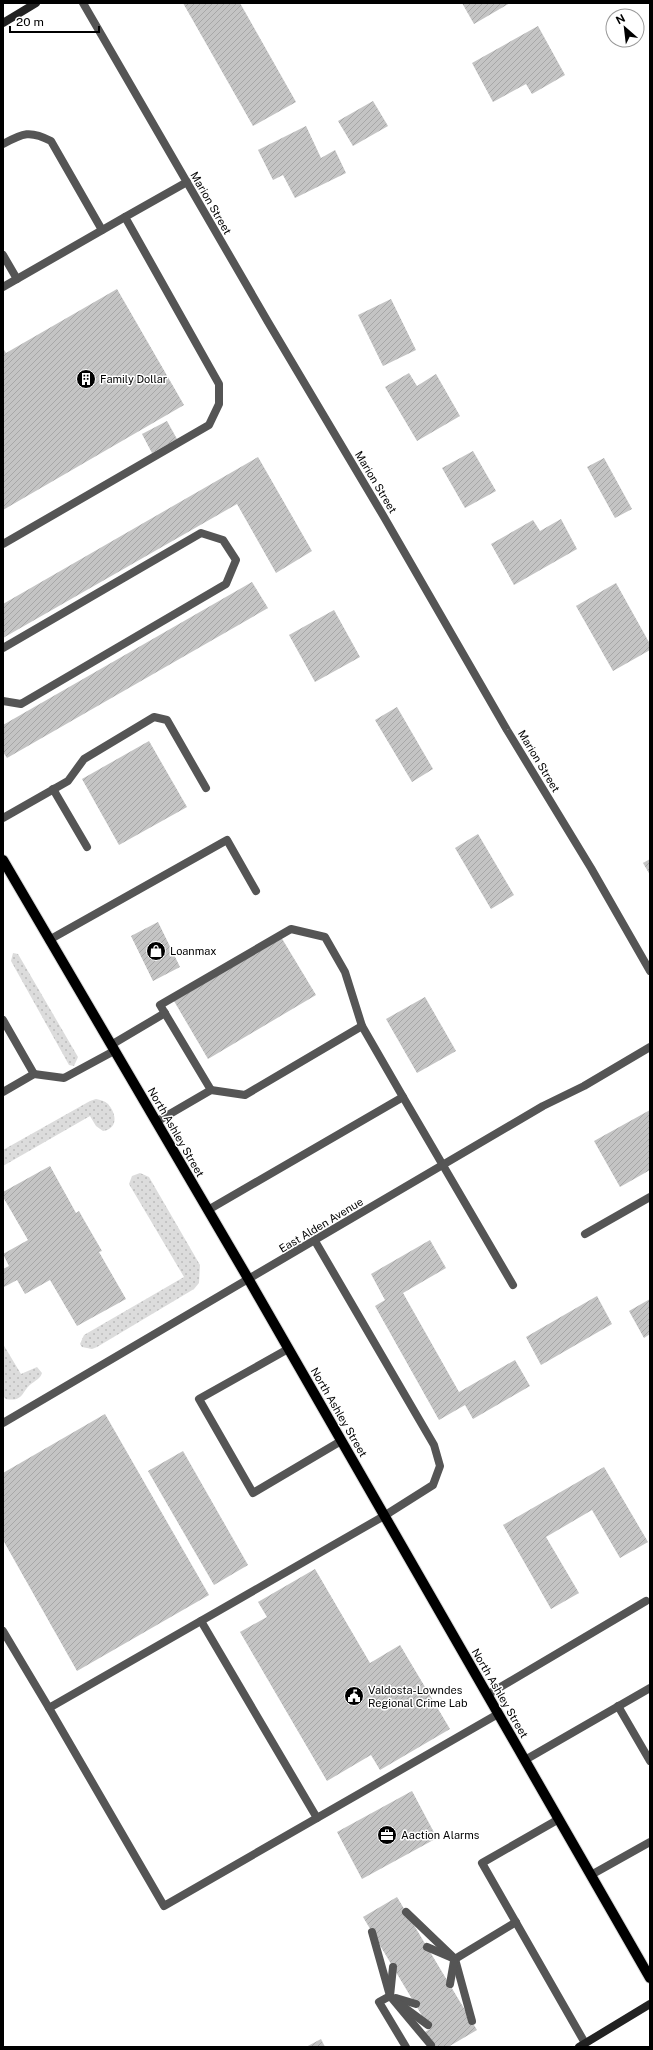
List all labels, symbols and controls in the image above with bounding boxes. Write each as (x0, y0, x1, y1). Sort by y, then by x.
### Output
scale bar (10, 8, 99, 34)
north arrow (605, 8, 645, 48)
text: N (614, 12, 627, 26)
text: 20 m (16, 15, 44, 29)
street label: Marion Street (188, 170, 234, 236)
building icon: Family Dollar (75, 368, 97, 390)
place label: Family Dollar (100, 373, 167, 385)
street label: Marion Street (353, 449, 399, 515)
street label: Marion Street (516, 728, 562, 794)
shop icon: Loanmax (145, 940, 167, 962)
place label: Loanmax (170, 945, 216, 957)
street label: North Ashley Street (145, 1085, 207, 1179)
street label: East Alden Avenue (277, 1195, 365, 1255)
street label: North Ashley Street (308, 1365, 370, 1459)
street label: North Ashley Street (469, 1646, 531, 1740)
place label: Valdosta-Lowndes Regional Crime Lab (368, 1684, 468, 1709)
public building icon: Valdosta-Lowndes Regional Crime Lab (343, 1685, 365, 1707)
office icon: Aaction Alarms (376, 1824, 398, 1846)
place label: Aaction Alarms (401, 1829, 480, 1841)

